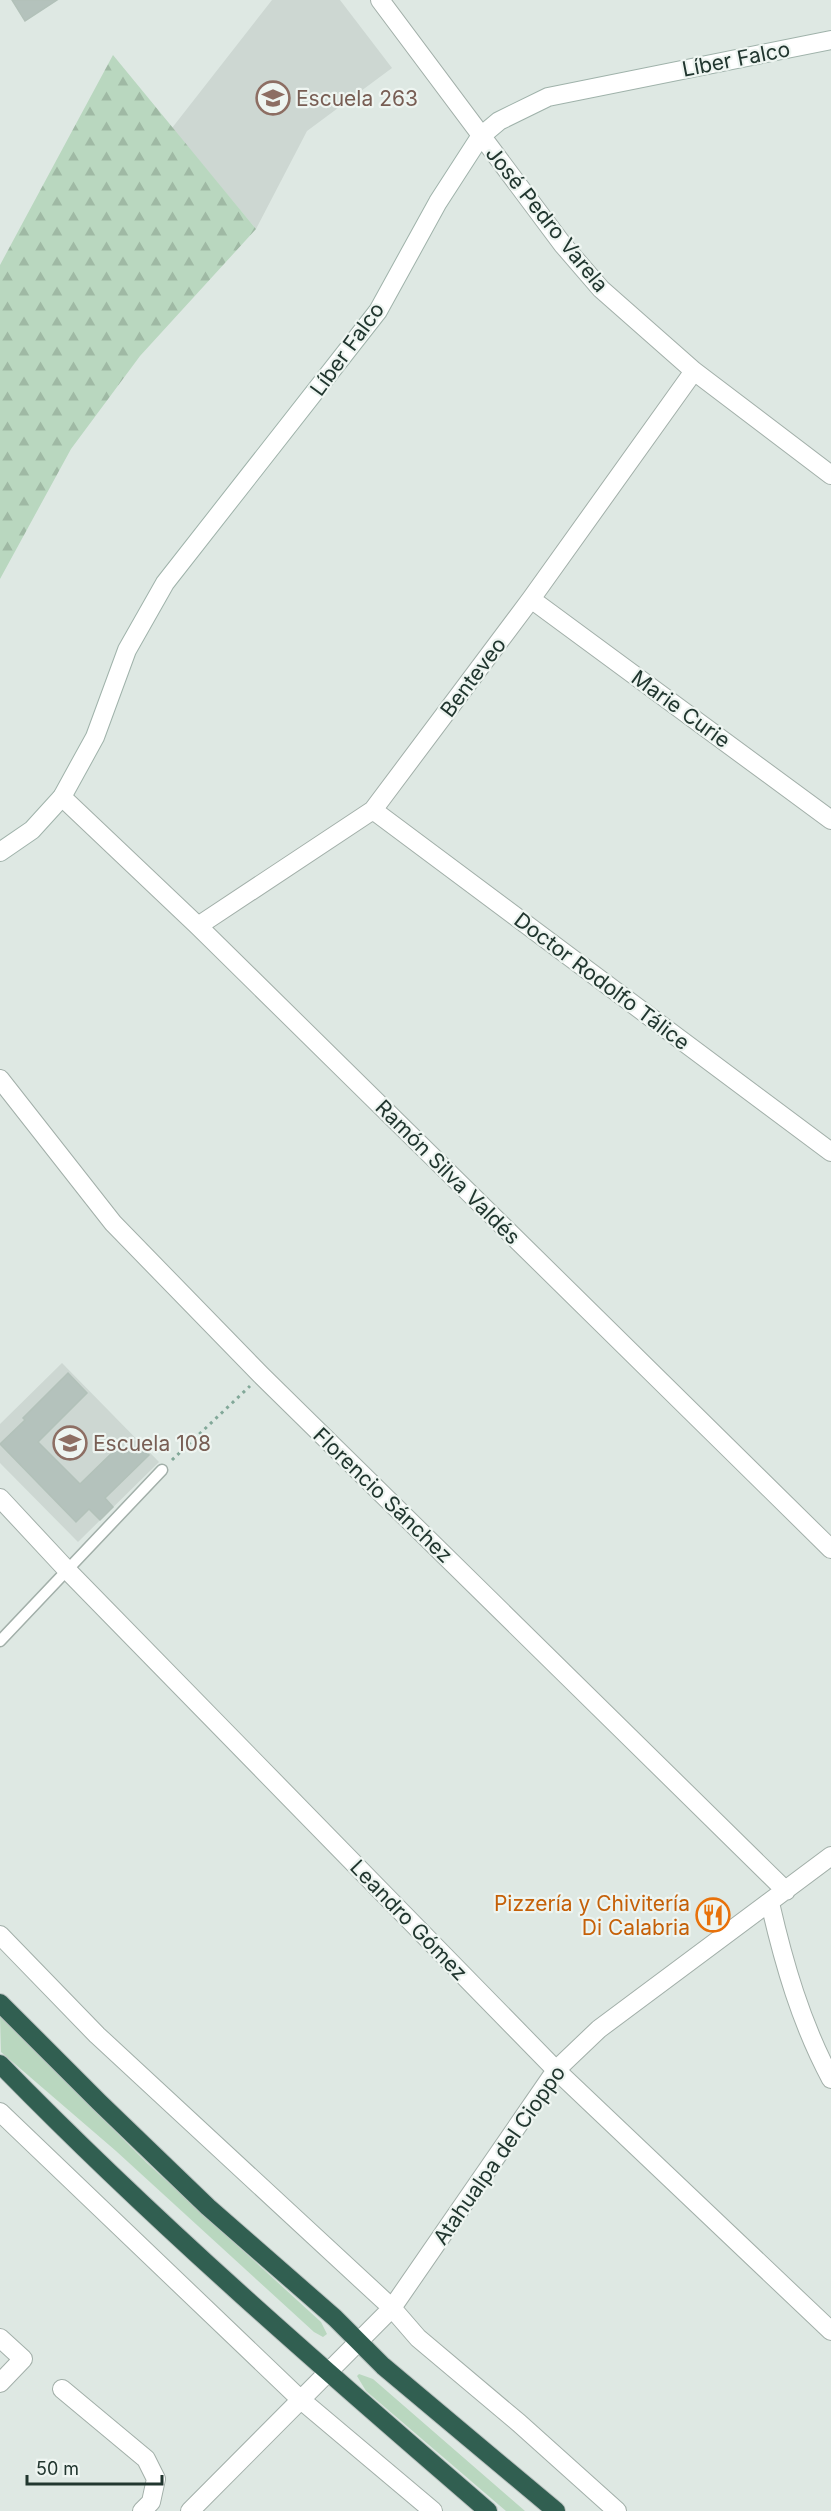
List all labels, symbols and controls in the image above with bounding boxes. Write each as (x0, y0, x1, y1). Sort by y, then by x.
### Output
street label: Líber Falco (680, 36, 792, 82)
school or university icon: Escuela 263 (255, 80, 291, 116)
place label: Escuela 263 (296, 86, 418, 111)
street label: José Pedro Varela (481, 141, 613, 297)
street label: Líber Falco (305, 297, 389, 401)
street label: Benteveo (435, 632, 511, 722)
street label: Marie Curie (627, 665, 735, 753)
street label: Doctor Rodolfo Tálice (509, 907, 695, 1055)
street label: Ramón Silva Valdés (371, 1095, 525, 1249)
street label: Florencio Sánchez (308, 1422, 458, 1568)
school or university icon: Escuela 108 (52, 1425, 88, 1461)
place label: Escuela 108 (93, 1431, 211, 1456)
street label: Leandro Gómez (345, 1855, 473, 1985)
place label: Pizzería y Chivitería Di Calabria (494, 1891, 690, 1940)
restaurant icon: Pizzería y Chivitería Di Calabria (695, 1897, 731, 1933)
street label: Atahualpa del Cioppo (428, 2061, 570, 2249)
scale bar (27, 2448, 162, 2486)
text: 50 m (36, 2458, 79, 2479)

